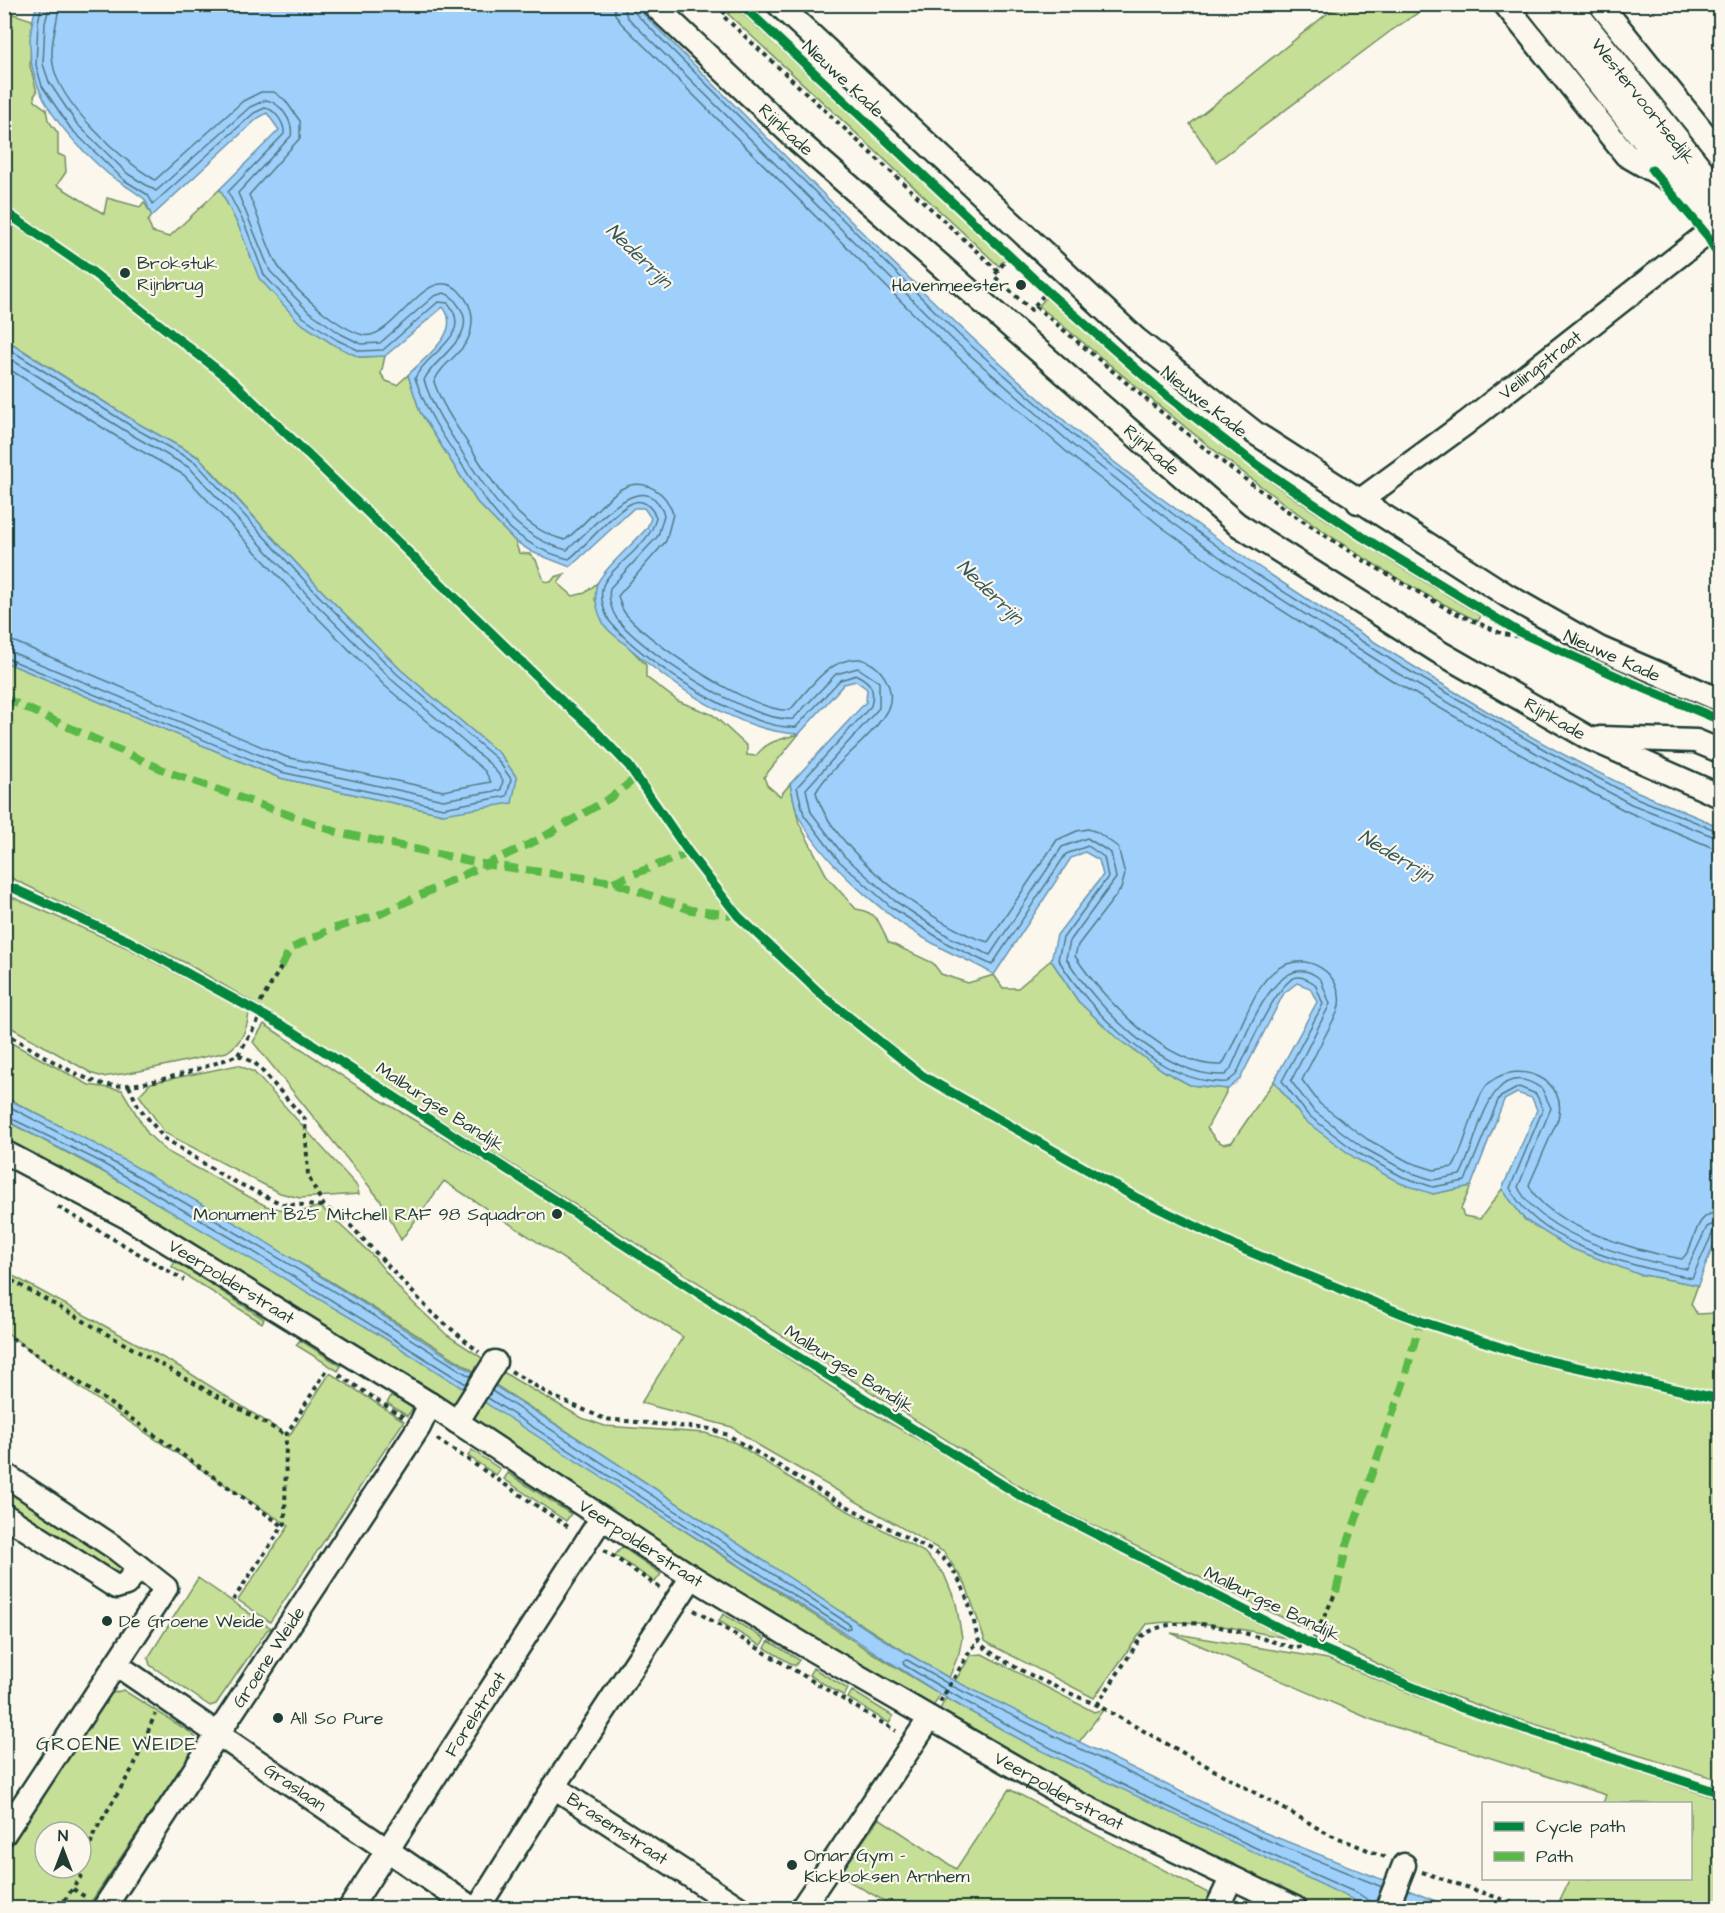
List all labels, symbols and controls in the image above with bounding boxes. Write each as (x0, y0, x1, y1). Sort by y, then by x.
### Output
street label: Westervoortsedijk (1585, 33, 1701, 169)
street label: Nieuwe Kade (797, 35, 890, 124)
street label: Rijnkade (753, 98, 819, 162)
water label: Nederrijn (599, 217, 680, 296)
place label: Brokstuk Rijnbrug (137, 251, 217, 298)
marker: Brokstuk Rijnbrug (118, 266, 132, 280)
place label: Havenmeester (891, 273, 1009, 298)
marker: Havenmeester (1014, 278, 1028, 292)
street label: Veilingstraat (1493, 324, 1587, 405)
street label: Nieuwe Kade (1156, 360, 1253, 444)
street label: Rijnkade (1118, 418, 1185, 481)
water label: Nederrijn (950, 553, 1031, 632)
street label: Nieuwe Kade (1560, 624, 1665, 689)
street label: Rijnkade (1520, 691, 1591, 746)
water label: Nederrijn (1353, 823, 1441, 890)
street label: Malburgse Bandijk (370, 1056, 509, 1159)
place label: Monument B25 Mitchell RAF 98 Squadron (193, 1202, 545, 1227)
marker: Monument B25 Mitchell RAF 98 Squadron (550, 1207, 564, 1221)
street label: Veerpolderstraat (164, 1233, 300, 1331)
street label: Malburgse Bandijk (779, 1319, 919, 1420)
street label: Veerpolderstraat (574, 1493, 709, 1594)
street label: Malburgse Bandijk (1199, 1560, 1344, 1649)
street label: Groene Weide (226, 1601, 311, 1713)
place label: De Groene Weide (119, 1609, 264, 1634)
marker: De Groene Weide (100, 1614, 114, 1628)
street label: Forelstraat (438, 1666, 512, 1761)
place label: All So Pure (290, 1706, 384, 1731)
marker: All So Pure (271, 1711, 285, 1725)
district label: GROENE WEIDE (36, 1730, 198, 1758)
street label: Veerpolderstraat (989, 1745, 1129, 1837)
street label: Graslaan (259, 1757, 332, 1817)
street label: Brasemstraat (562, 1786, 674, 1871)
legend (1482, 1802, 1692, 1880)
text: Cycle path (1536, 1814, 1625, 1840)
north arrow (33, 1820, 93, 1880)
text: N (58, 1825, 68, 1847)
place label: Omar Gym - Kickboksen Arnhem (804, 1843, 969, 1889)
text: Path (1536, 1844, 1573, 1869)
marker: Omar Gym - Kickboksen Arnhem (785, 1858, 799, 1872)

